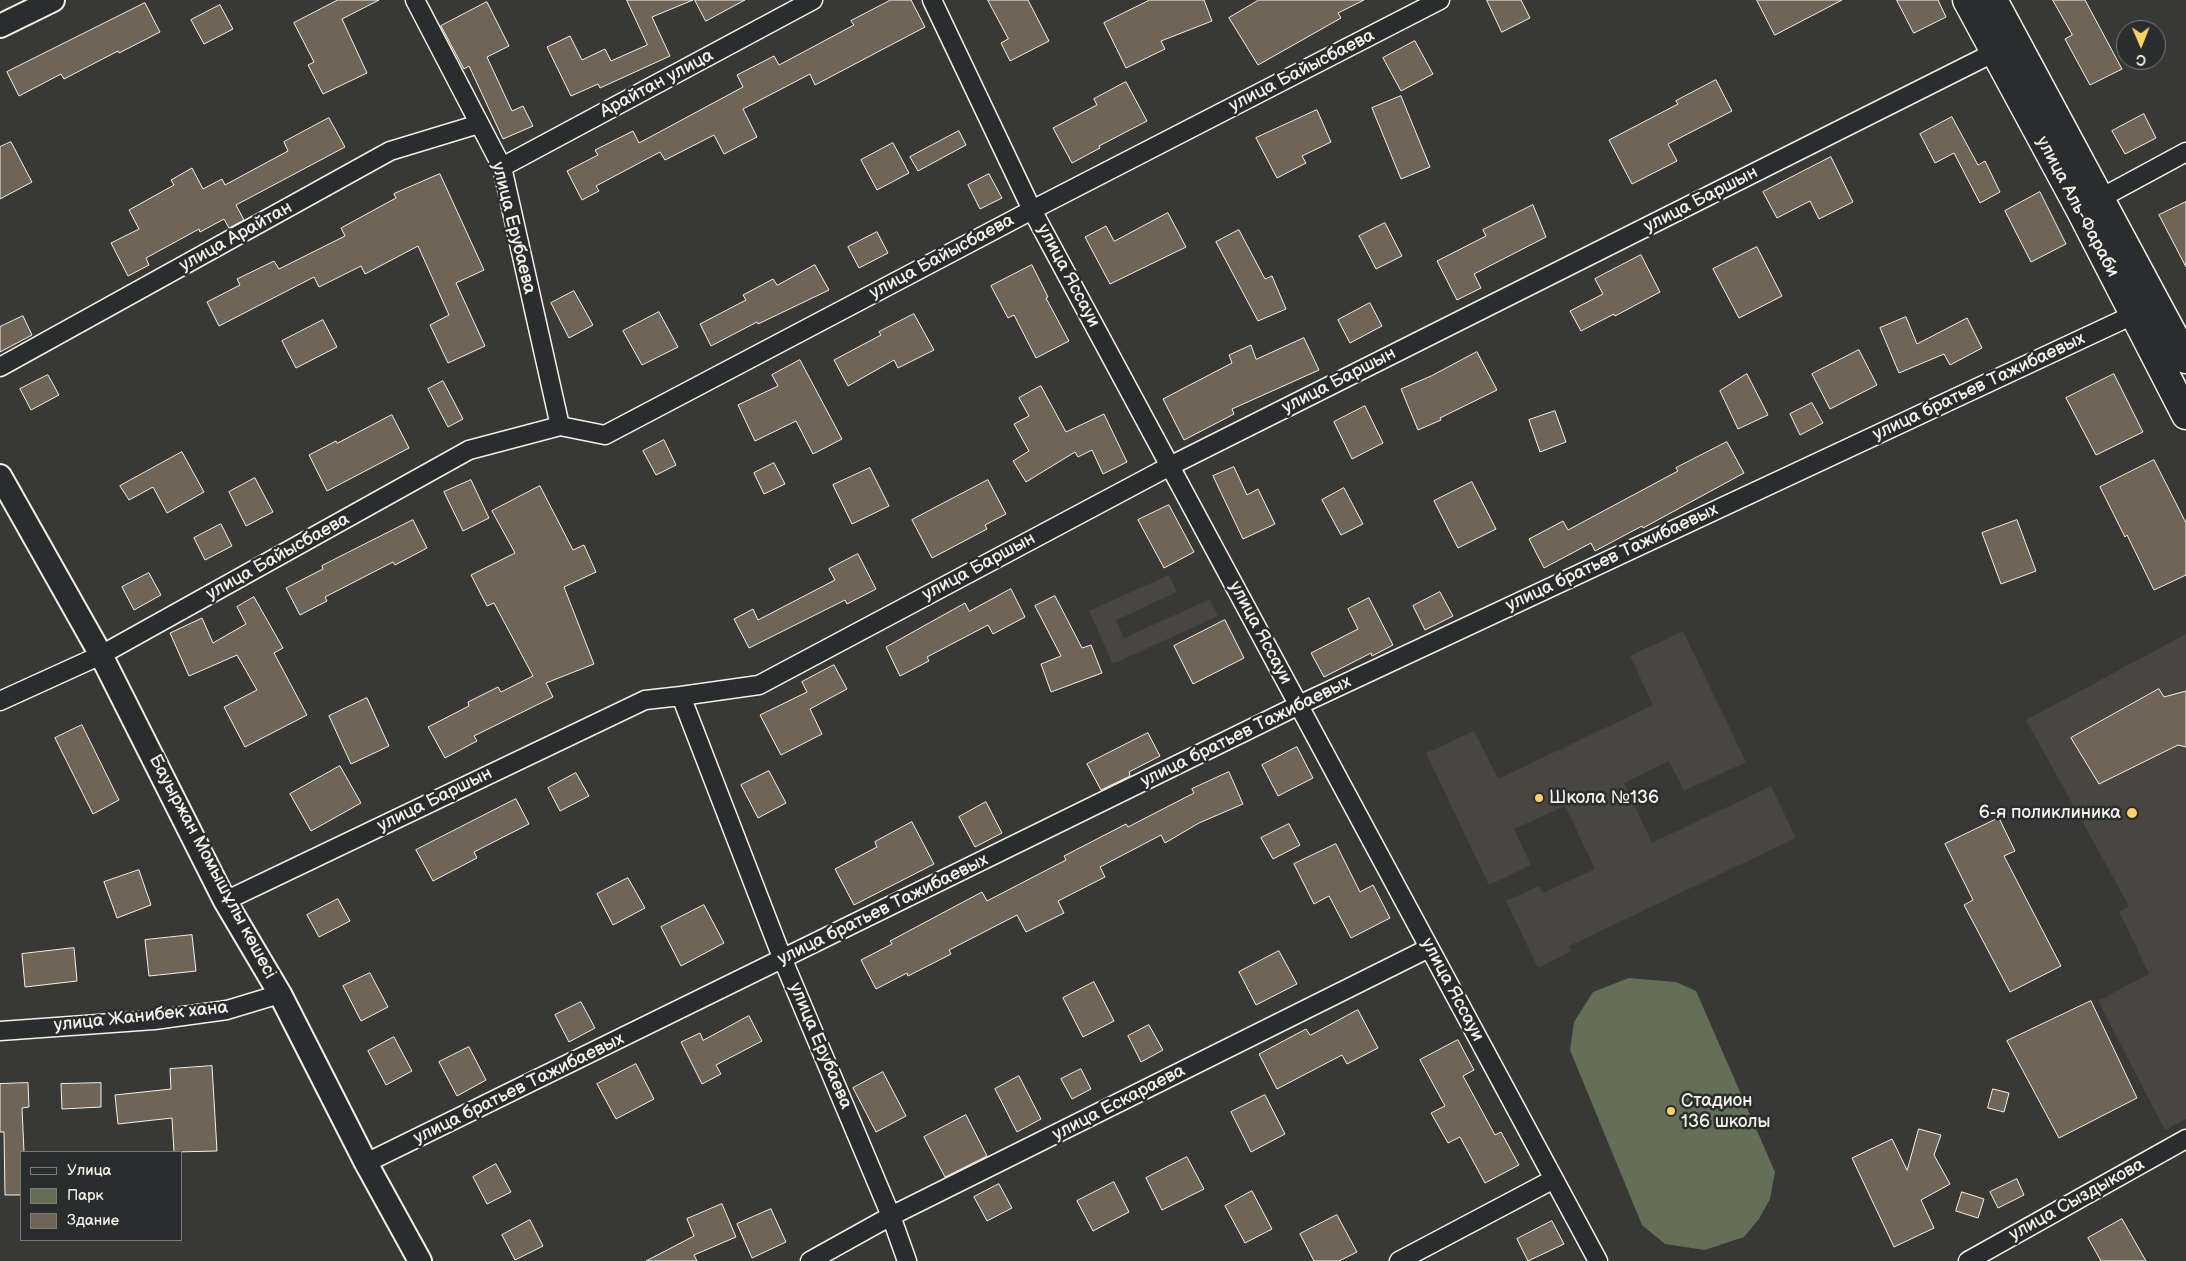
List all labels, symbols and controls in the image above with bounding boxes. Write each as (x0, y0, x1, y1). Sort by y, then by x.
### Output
north arrow (2116, 20, 2166, 70)
street label: улица Байысбаева (1226, 25, 1378, 117)
street label: Арайтан улица (597, 45, 717, 123)
text: С (2136, 51, 2146, 68)
street label: улица Аль-Фараби (2031, 133, 2123, 281)
street label: улица Ерубаева (486, 160, 540, 296)
street label: улица Баршын (1640, 162, 1762, 238)
street label: улица Арайтан (176, 197, 296, 277)
street label: улица Байысбаева (866, 210, 1018, 304)
street label: улица Яссауи (1032, 221, 1104, 331)
street label: улица братьев Тажибаевых (1869, 328, 2089, 446)
street label: улица Баршын (1278, 343, 1400, 419)
street label: улица братьев Тажибаевых (1502, 499, 1722, 617)
street label: улица Байысбаева (203, 509, 353, 605)
street label: улица Баршын (919, 528, 1039, 606)
street label: улица Яссауи (1224, 578, 1296, 688)
street label: улица братьев Тажибаевых (1137, 672, 1355, 792)
street label: Бауыржан Момышұлы көшесі (144, 751, 280, 983)
street label: улица Баршын (374, 763, 496, 837)
place label: Школа №136 (1549, 787, 1659, 809)
marker: Школа №136 (1533, 792, 1545, 804)
place label: 6-я поликлиника (1979, 802, 2121, 824)
marker: 6-я поликлиника (2125, 806, 2139, 820)
street label: улица братьев Тажибаевых (774, 850, 992, 970)
street label: улица Яссауи (1416, 935, 1488, 1045)
street label: улица Ерубаева (784, 979, 856, 1113)
street label: улица Жанибек хана (53, 997, 229, 1037)
street label: улица братьев Тажибаевых (410, 1029, 628, 1149)
street label: улица Ескараева (1049, 1060, 1189, 1146)
place label: Стадион 136 школы (1681, 1090, 1770, 1132)
marker: Стадион 136 школы (1665, 1105, 1677, 1117)
legend (20, 1151, 182, 1241)
street label: улица Сыздыкова (2006, 1154, 2148, 1246)
text: Улица (67, 1161, 111, 1180)
text: Парк (67, 1186, 104, 1205)
text: Здание (67, 1211, 119, 1230)

